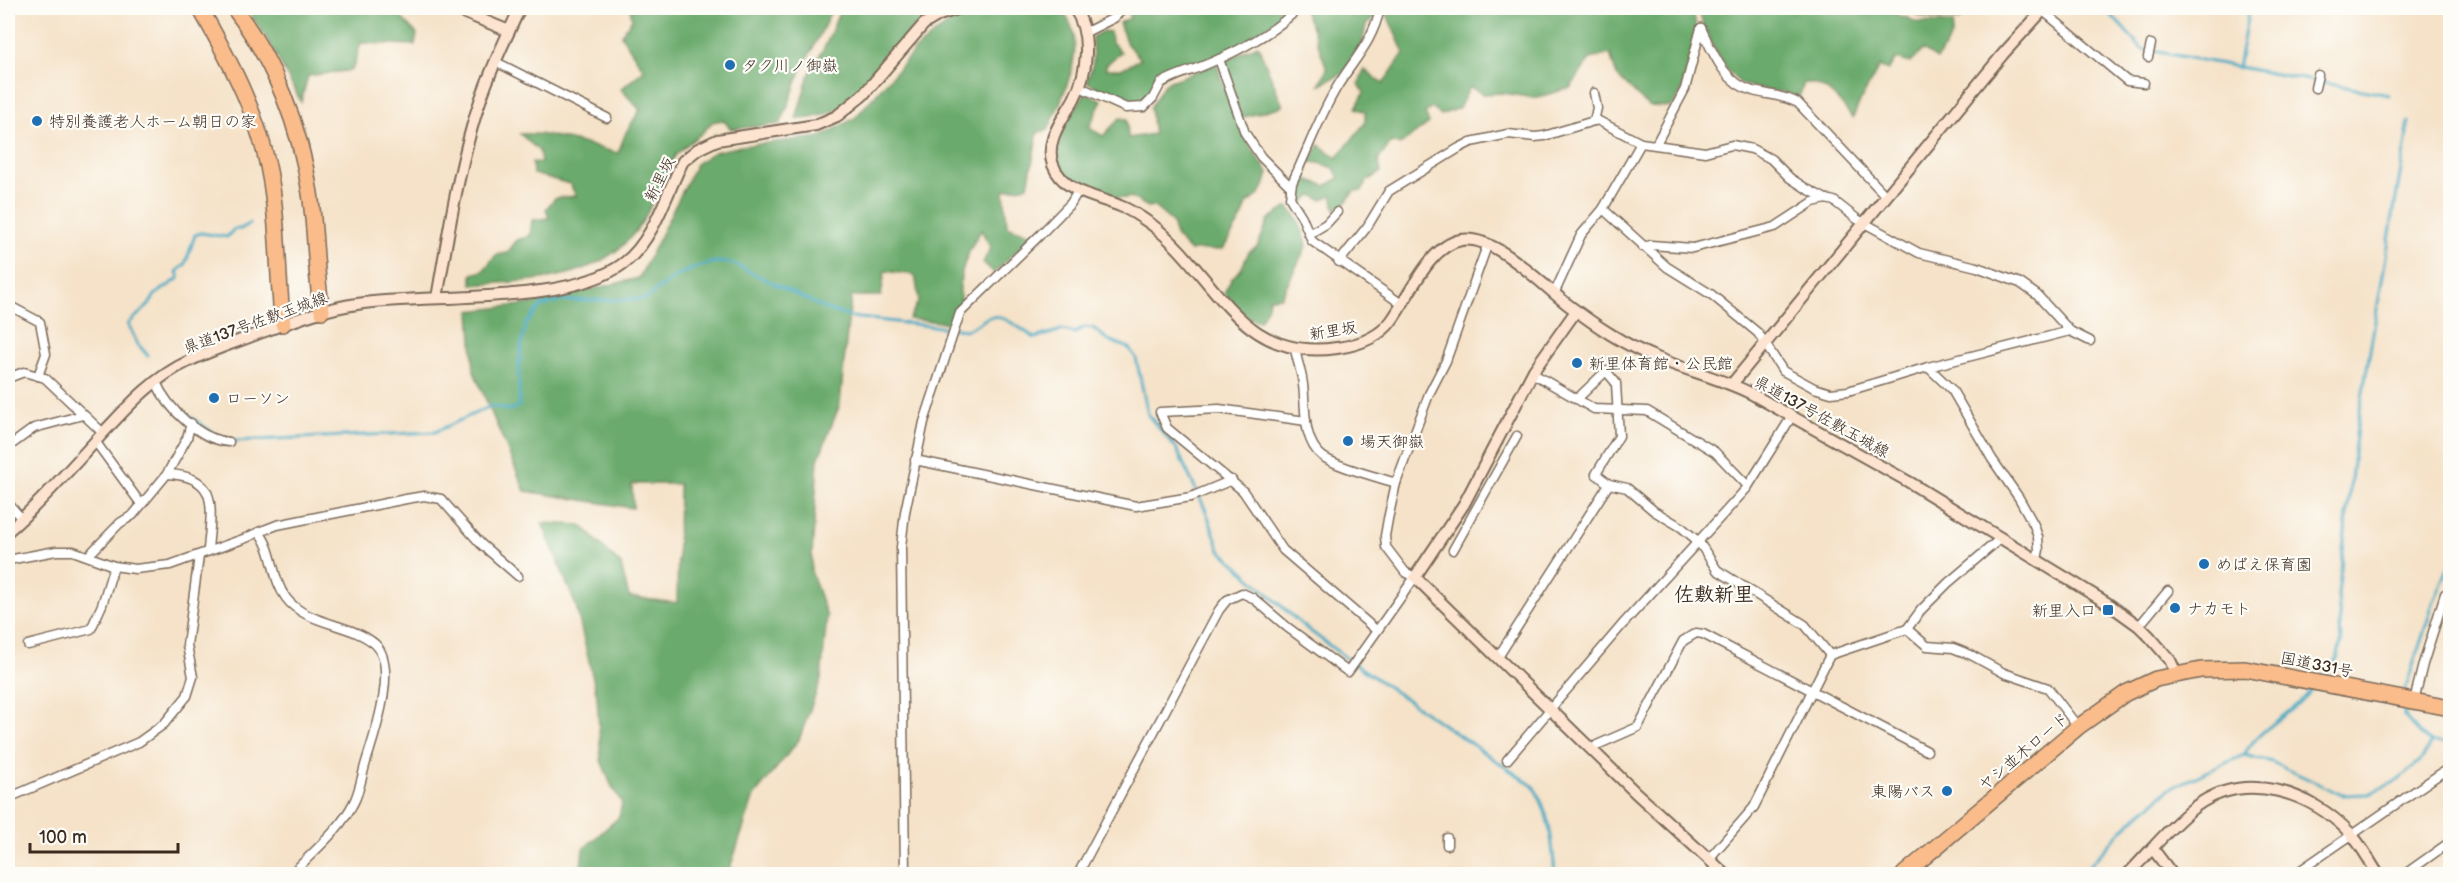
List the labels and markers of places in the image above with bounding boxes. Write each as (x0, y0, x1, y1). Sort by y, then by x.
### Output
place label: タク川ノ御嶽 (742, 57, 838, 76)
marker: タク川ノ御嶽 (723, 58, 737, 72)
place label: 特別養護老人ホーム朝日の家 (49, 113, 256, 132)
marker: 特別養護老人ホーム朝日の家 (30, 114, 44, 128)
place label: 新里体育館・公民館 (1589, 355, 1733, 374)
marker: 新里体育館・公民館 (1570, 356, 1584, 370)
place label: ローソン (226, 390, 290, 409)
marker: ローソン (207, 391, 221, 405)
place label: 場天御嶽 (1360, 433, 1424, 452)
marker: 場天御嶽 (1341, 434, 1355, 448)
place label: めばえ保育園 (2216, 556, 2312, 575)
marker: めばえ保育園 (2197, 557, 2211, 571)
place label: ナカモト (2187, 600, 2251, 619)
marker: ナカモト (2168, 601, 2182, 615)
place label: 新里入口 (2032, 602, 2096, 621)
marker: 新里入口 (2101, 603, 2115, 617)
place label: 東陽バス (1871, 783, 1935, 802)
marker: 東陽バス (1940, 784, 1954, 798)

